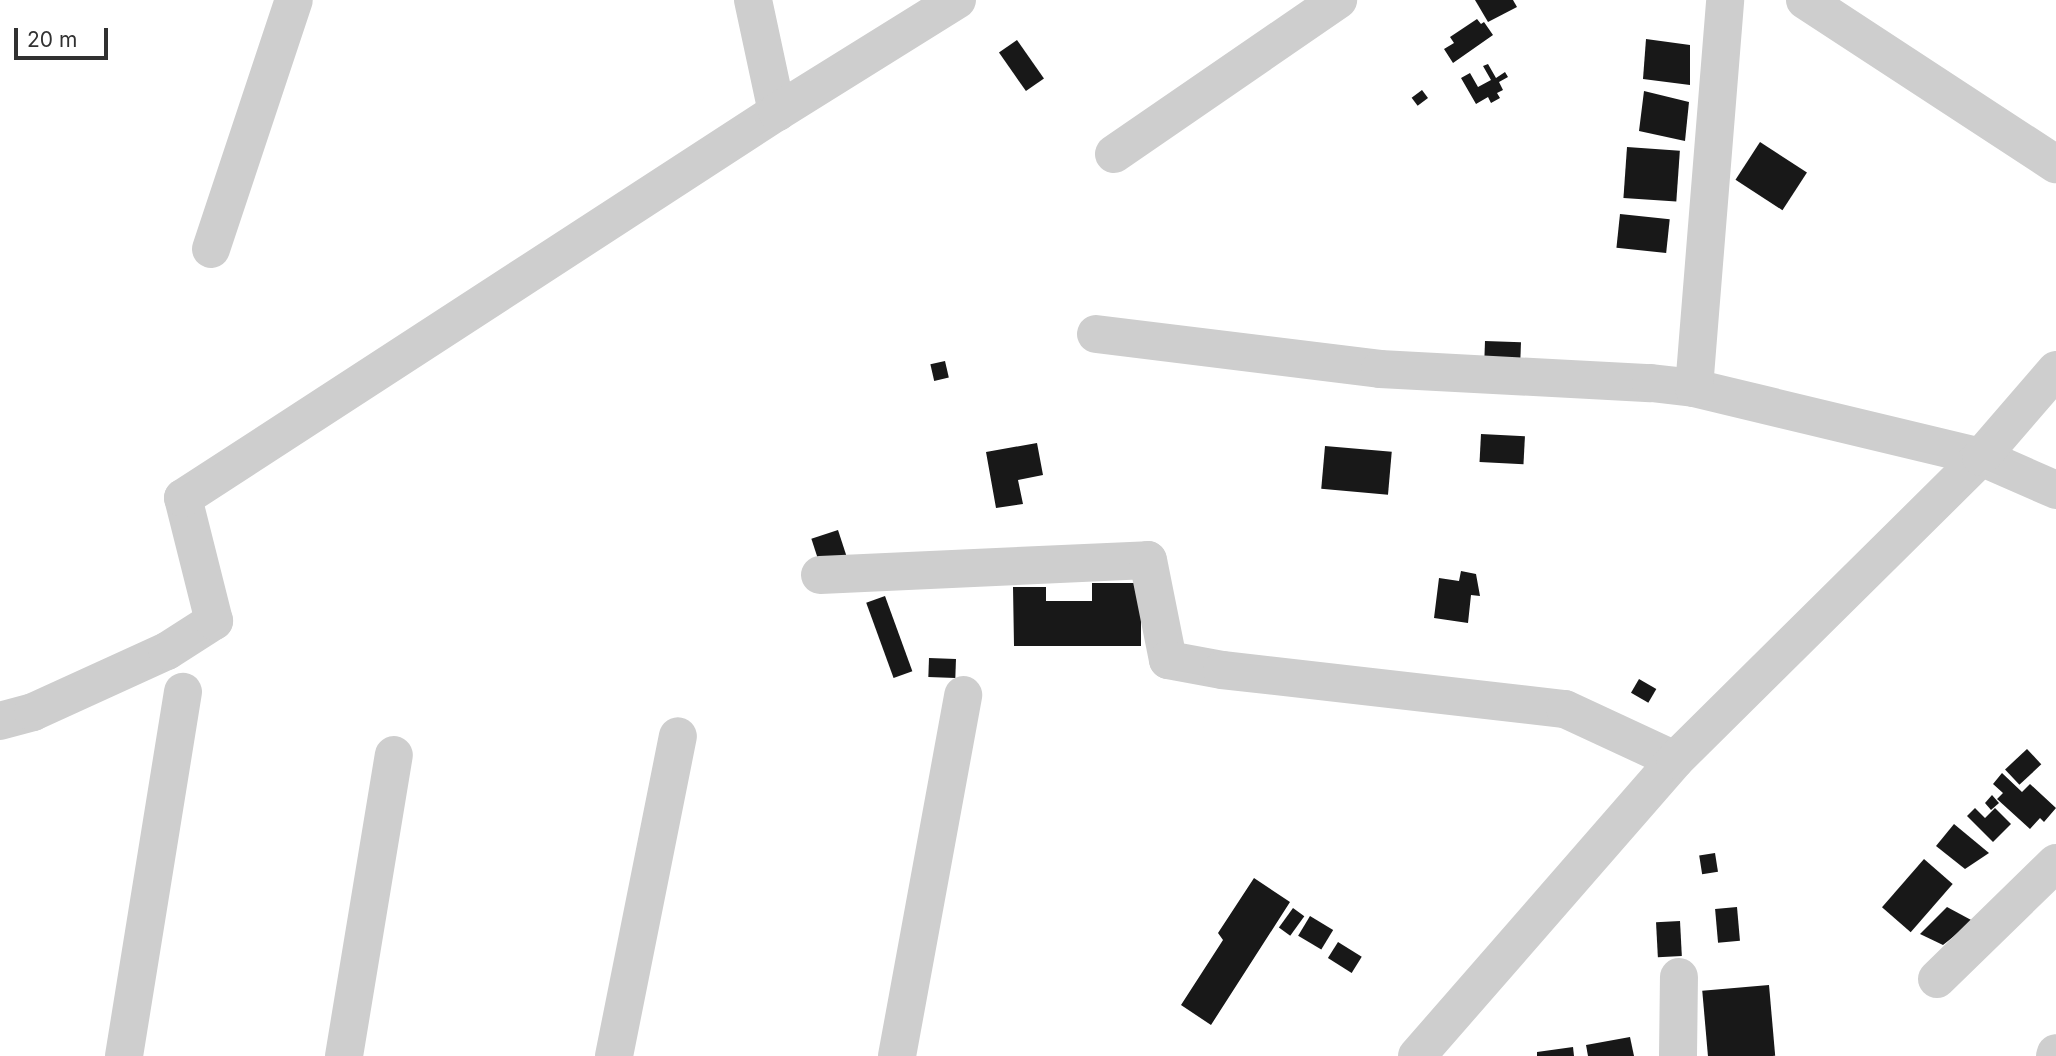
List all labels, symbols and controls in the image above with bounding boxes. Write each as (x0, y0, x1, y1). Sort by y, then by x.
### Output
scale bar (18, 14, 112, 58)
text: 20 m (27, 27, 77, 52)

